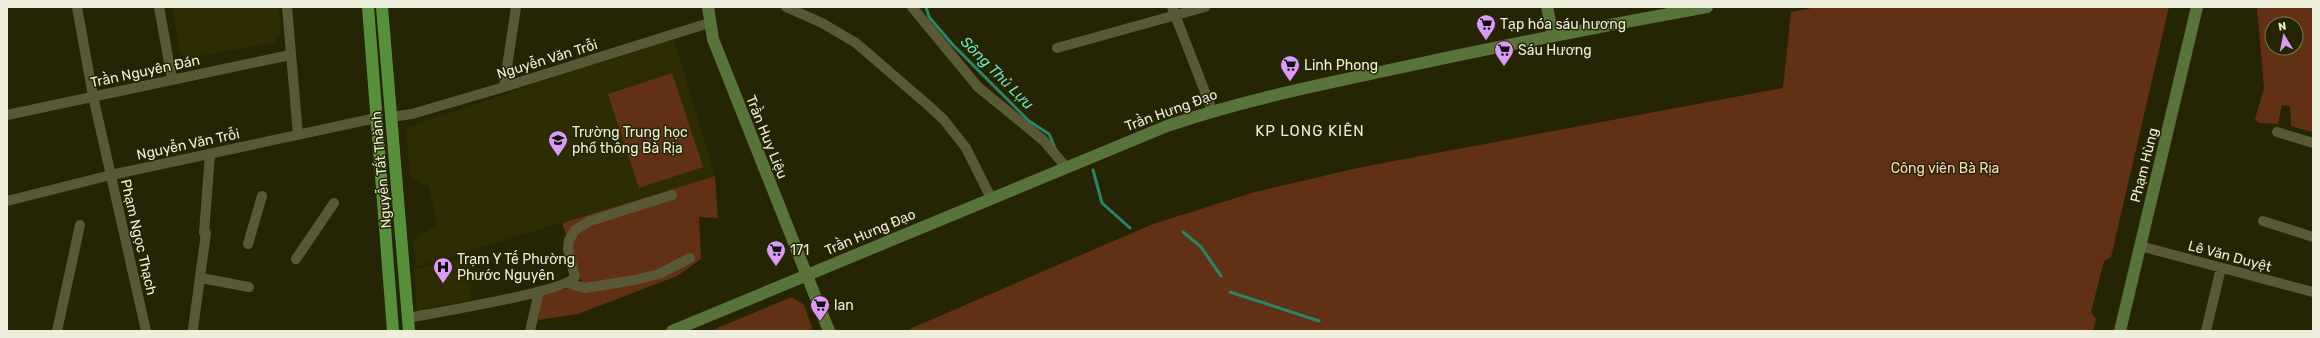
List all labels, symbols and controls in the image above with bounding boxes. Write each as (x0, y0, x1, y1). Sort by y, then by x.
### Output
supermarket icon: Tạp hóa sáu hương (1475, 13, 1497, 41)
place label: Tạp hóa sáu hương (1500, 16, 1626, 33)
north arrow (2264, 16, 2304, 56)
text: N (2277, 20, 2287, 34)
water label: Sông Thủ Lựu (957, 33, 1037, 113)
street label: Nguyễn Văn Trỗi (494, 35, 600, 83)
supermarket icon: Sáu Hương (1493, 39, 1515, 67)
place label: Sáu Hương (1518, 42, 1592, 59)
street label: Trần Nguyên Đán (89, 51, 201, 91)
supermarket icon: Linh Phong (1279, 54, 1301, 82)
place label: Linh Phong (1304, 57, 1378, 74)
street label: Trần Hưng Đạo (1122, 85, 1220, 135)
street label: Trần Huy Liệu (742, 93, 792, 181)
street label: Nguyễn Tất Thành (367, 111, 395, 229)
district label: KP LONG KIÊN (1255, 122, 1365, 140)
street label: Nguyễn Văn Trỗi (135, 124, 241, 164)
place label: Trường Trung học phổ thông Bà Rịa (572, 124, 688, 157)
street label: Phạm Hùng (2127, 126, 2162, 204)
school or university icon: Trường Trung học phổ thông Bà Rịa (547, 129, 569, 157)
park label: Công viên Bà Rịa (1891, 160, 1999, 177)
street label: Phạm Ngọc Thạch (117, 178, 160, 297)
street label: Trần Hưng Đạo (822, 205, 918, 259)
street label: Lê Văn Duyệt (2186, 237, 2274, 276)
supermarket icon: 171 (765, 239, 787, 267)
place label: 171 (790, 242, 809, 259)
place label: Trạm Y Tế Phường Phước Nguyên (457, 250, 575, 284)
hospital icon: Trạm Y Tế Phường Phước Nguyên (432, 256, 454, 284)
supermarket icon: lan (809, 294, 831, 322)
place label: lan (834, 297, 854, 314)

